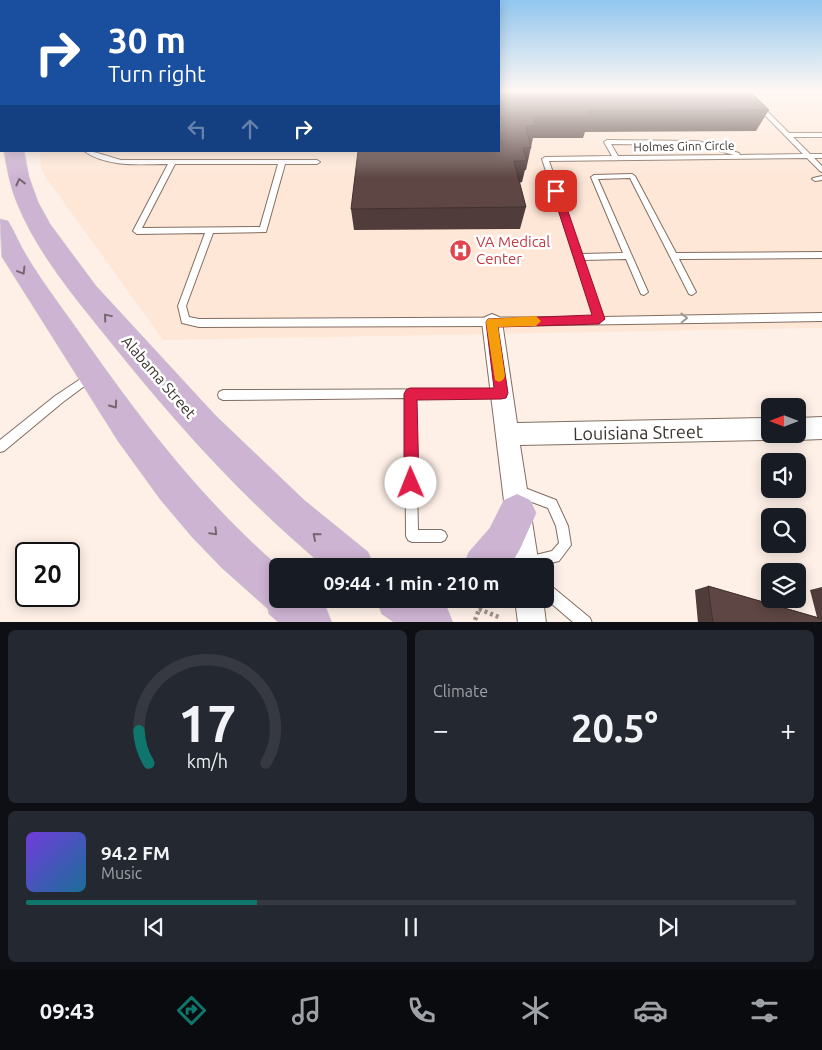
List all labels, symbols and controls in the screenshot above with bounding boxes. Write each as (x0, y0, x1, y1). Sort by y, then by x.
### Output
icon: right (25, 20, 90, 85)
text: 30 m (108, 20, 186, 60)
text: Turn right (108, 61, 206, 86)
icon: left (183, 115, 211, 143)
icon: ahead (236, 115, 264, 143)
icon: right (289, 115, 317, 143)
street label: Holmes Ginn Circle (633, 139, 735, 153)
pin (535, 170, 577, 212)
one-way arrow (15, 177, 26, 186)
icon: arrive (542, 177, 570, 205)
place label: VA Medical Center (476, 233, 550, 267)
hospital icon: VA Medical Center (448, 238, 472, 262)
one-way arrow (16, 265, 26, 274)
one-way arrow (680, 313, 688, 323)
one-way arrow (105, 314, 113, 323)
street label: Alabama Street (119, 332, 200, 422)
north arrow (761, 398, 806, 442)
map controls (761, 398, 806, 608)
one-way arrow (108, 399, 117, 409)
street label: Louisiana Street (573, 421, 703, 443)
button: sound (761, 453, 806, 498)
position arrow (384, 456, 436, 508)
button: search (761, 508, 806, 553)
one-way arrow (208, 527, 217, 536)
one-way arrow (312, 532, 321, 541)
speed limit sign: 20 (15, 542, 80, 607)
button: layers (761, 563, 806, 608)
text: 09:44 · 1 min · 210 m (324, 572, 499, 594)
text: Climate (433, 682, 488, 700)
text: 17 (178, 694, 237, 752)
text: 20.5° (571, 707, 658, 749)
text: − (433, 714, 449, 745)
text: + (780, 714, 796, 745)
text: km/h (187, 751, 228, 771)
text: 94.2 FM (101, 842, 170, 864)
text: Music (101, 864, 142, 882)
icon: previous (140, 913, 168, 941)
icon: pause (397, 913, 425, 941)
icon: next (654, 913, 682, 941)
icon: directions (174, 993, 209, 1028)
icon: music (289, 993, 324, 1028)
icon: phone (404, 993, 439, 1028)
icon: climate (518, 993, 553, 1028)
icon: car (633, 993, 668, 1028)
icon: filters (747, 993, 782, 1028)
text: 09:43 (40, 998, 95, 1023)

